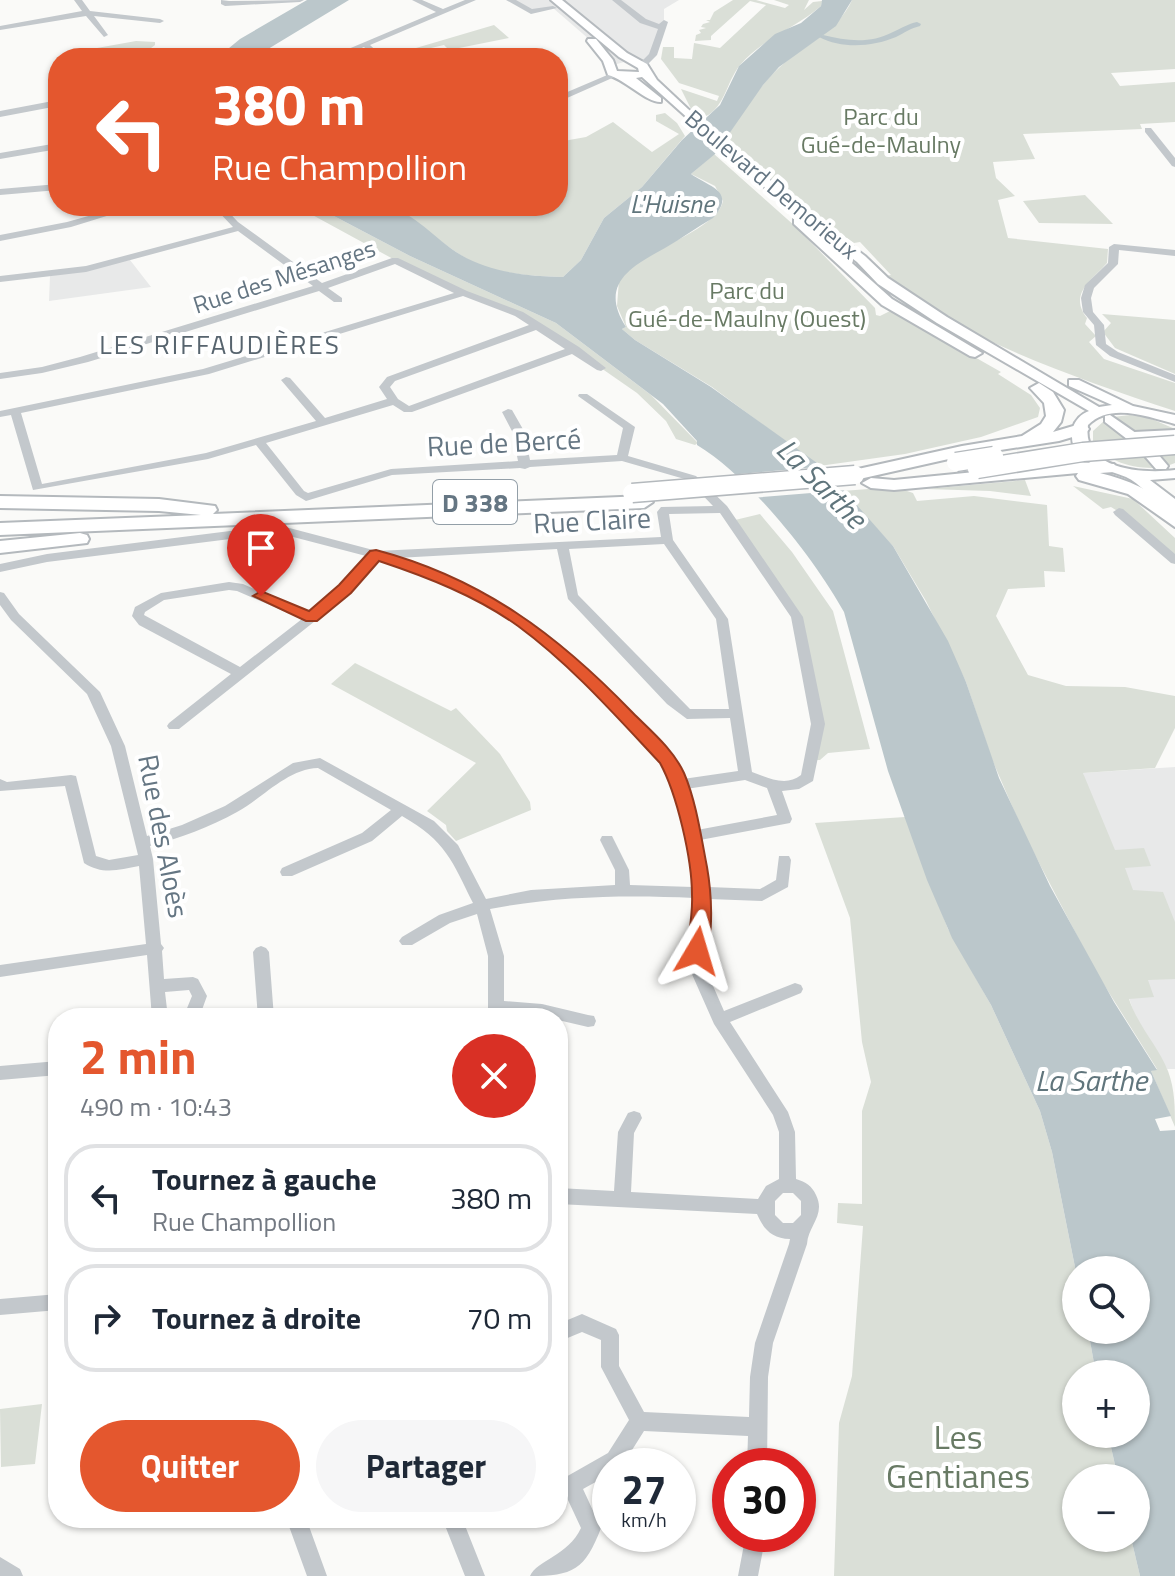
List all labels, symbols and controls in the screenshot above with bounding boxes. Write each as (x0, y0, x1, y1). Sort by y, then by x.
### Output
text: 380 m (212, 62, 365, 147)
icon: left (80, 80, 184, 184)
park label: Parc du Gué-de-Maulny (801, 98, 962, 162)
street label: Boulevard Demorieux (677, 101, 867, 268)
text: Rue Champollion (212, 139, 467, 194)
water label: L'Huisne (630, 184, 716, 223)
street label: Rue des Mésanges (188, 230, 380, 322)
park label: Parc du Gué-de-Maulny (Ouest) (628, 272, 866, 336)
district label: LES RIFFAUDIÈRES (99, 325, 341, 364)
street label: Rue de Bercé (426, 416, 582, 468)
water label: La Sarthe (766, 427, 879, 540)
road number: D 338 (433, 480, 517, 524)
street label: Rue Claire (532, 495, 652, 545)
pin (227, 514, 295, 596)
icon: arrive (239, 526, 283, 570)
street label: Rue des Aloès (127, 751, 201, 921)
position arrow (655, 909, 739, 993)
text: 2 min (80, 1020, 197, 1093)
button: close (452, 1034, 536, 1118)
water label: La Sarthe (1035, 1057, 1149, 1103)
text: 490 m · 10:43 (80, 1087, 232, 1126)
text: Tournez à gauche (152, 1156, 377, 1202)
text: 380 m (450, 1175, 532, 1221)
icon: left (84, 1176, 128, 1220)
text: Rue Champollion (152, 1202, 336, 1241)
map controls (1062, 1256, 1150, 1552)
button: search (1062, 1256, 1150, 1344)
text: Tournez à droite (152, 1295, 361, 1341)
text: 70 m (467, 1295, 532, 1341)
icon: right (84, 1296, 128, 1340)
button: + (1062, 1360, 1150, 1448)
park label: Les Gentianes (886, 1410, 1030, 1501)
button: Quitter (80, 1420, 300, 1512)
button: Partager (316, 1420, 536, 1512)
speed limit sign: 30 (712, 1448, 816, 1552)
text: 27 (622, 1459, 666, 1520)
button: − (1062, 1464, 1150, 1552)
text: km/h (621, 1504, 667, 1535)

